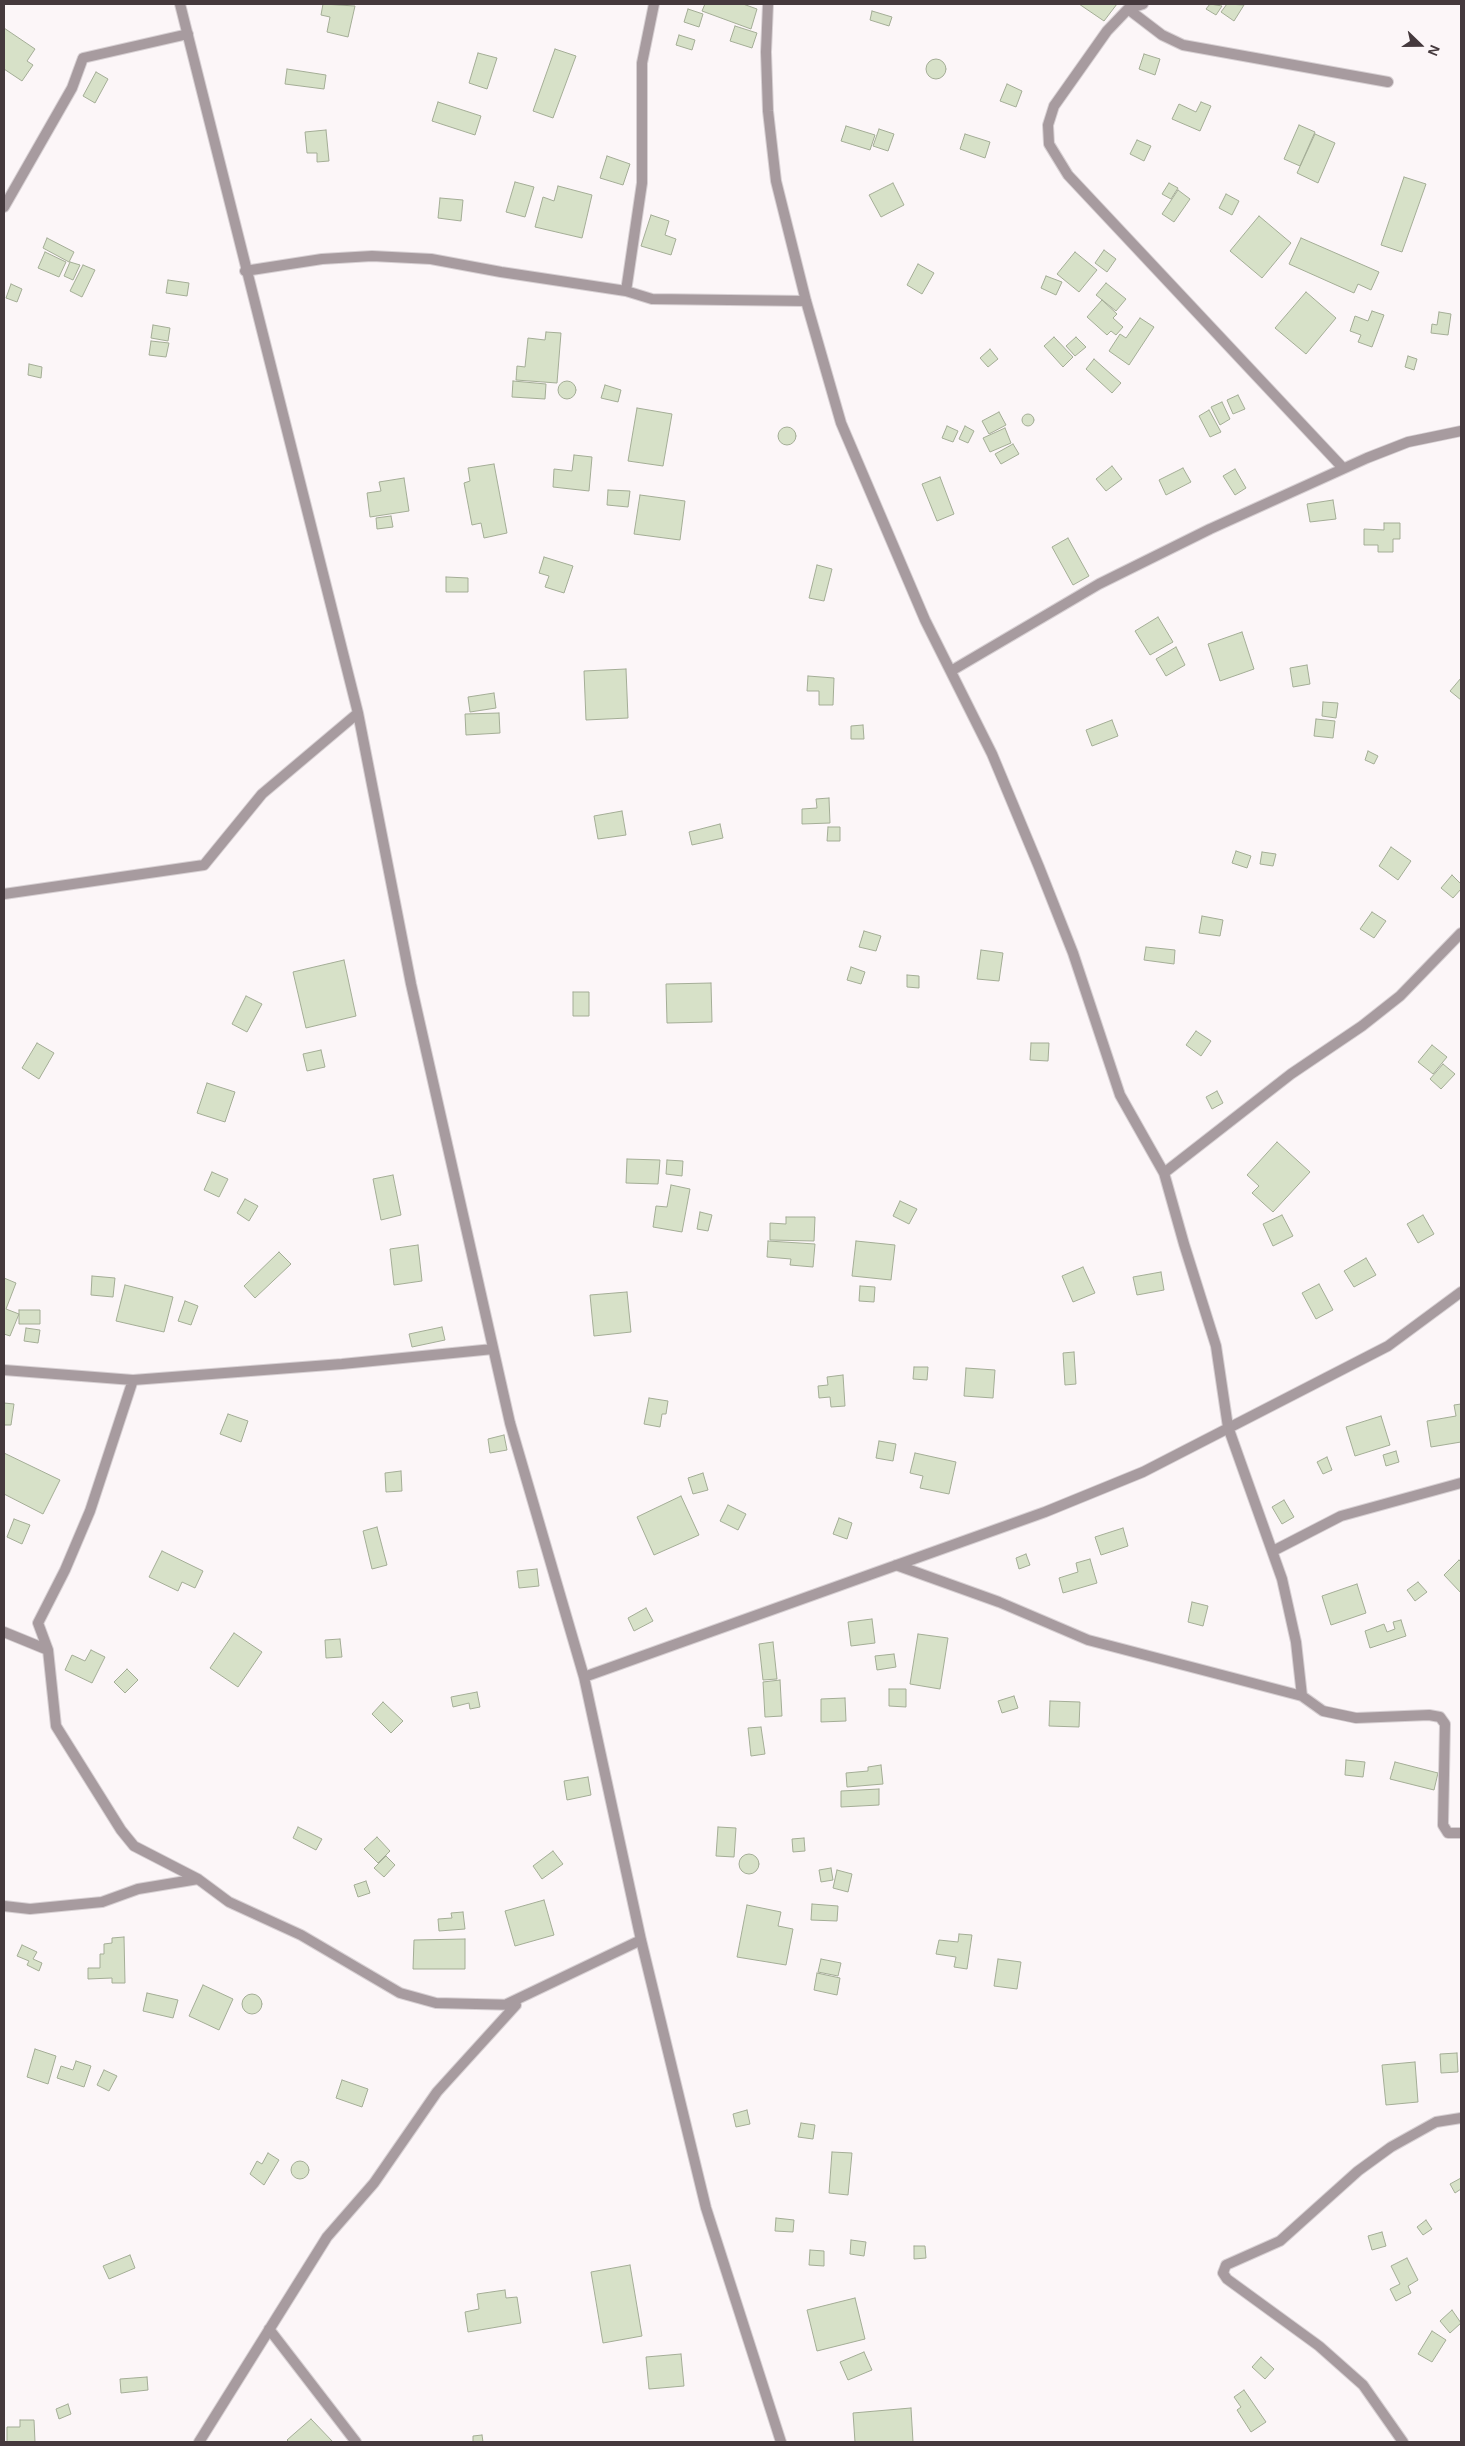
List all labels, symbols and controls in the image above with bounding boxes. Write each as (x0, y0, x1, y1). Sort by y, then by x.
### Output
north arrow (1395, 20, 1445, 70)
text: N (1425, 43, 1443, 58)

